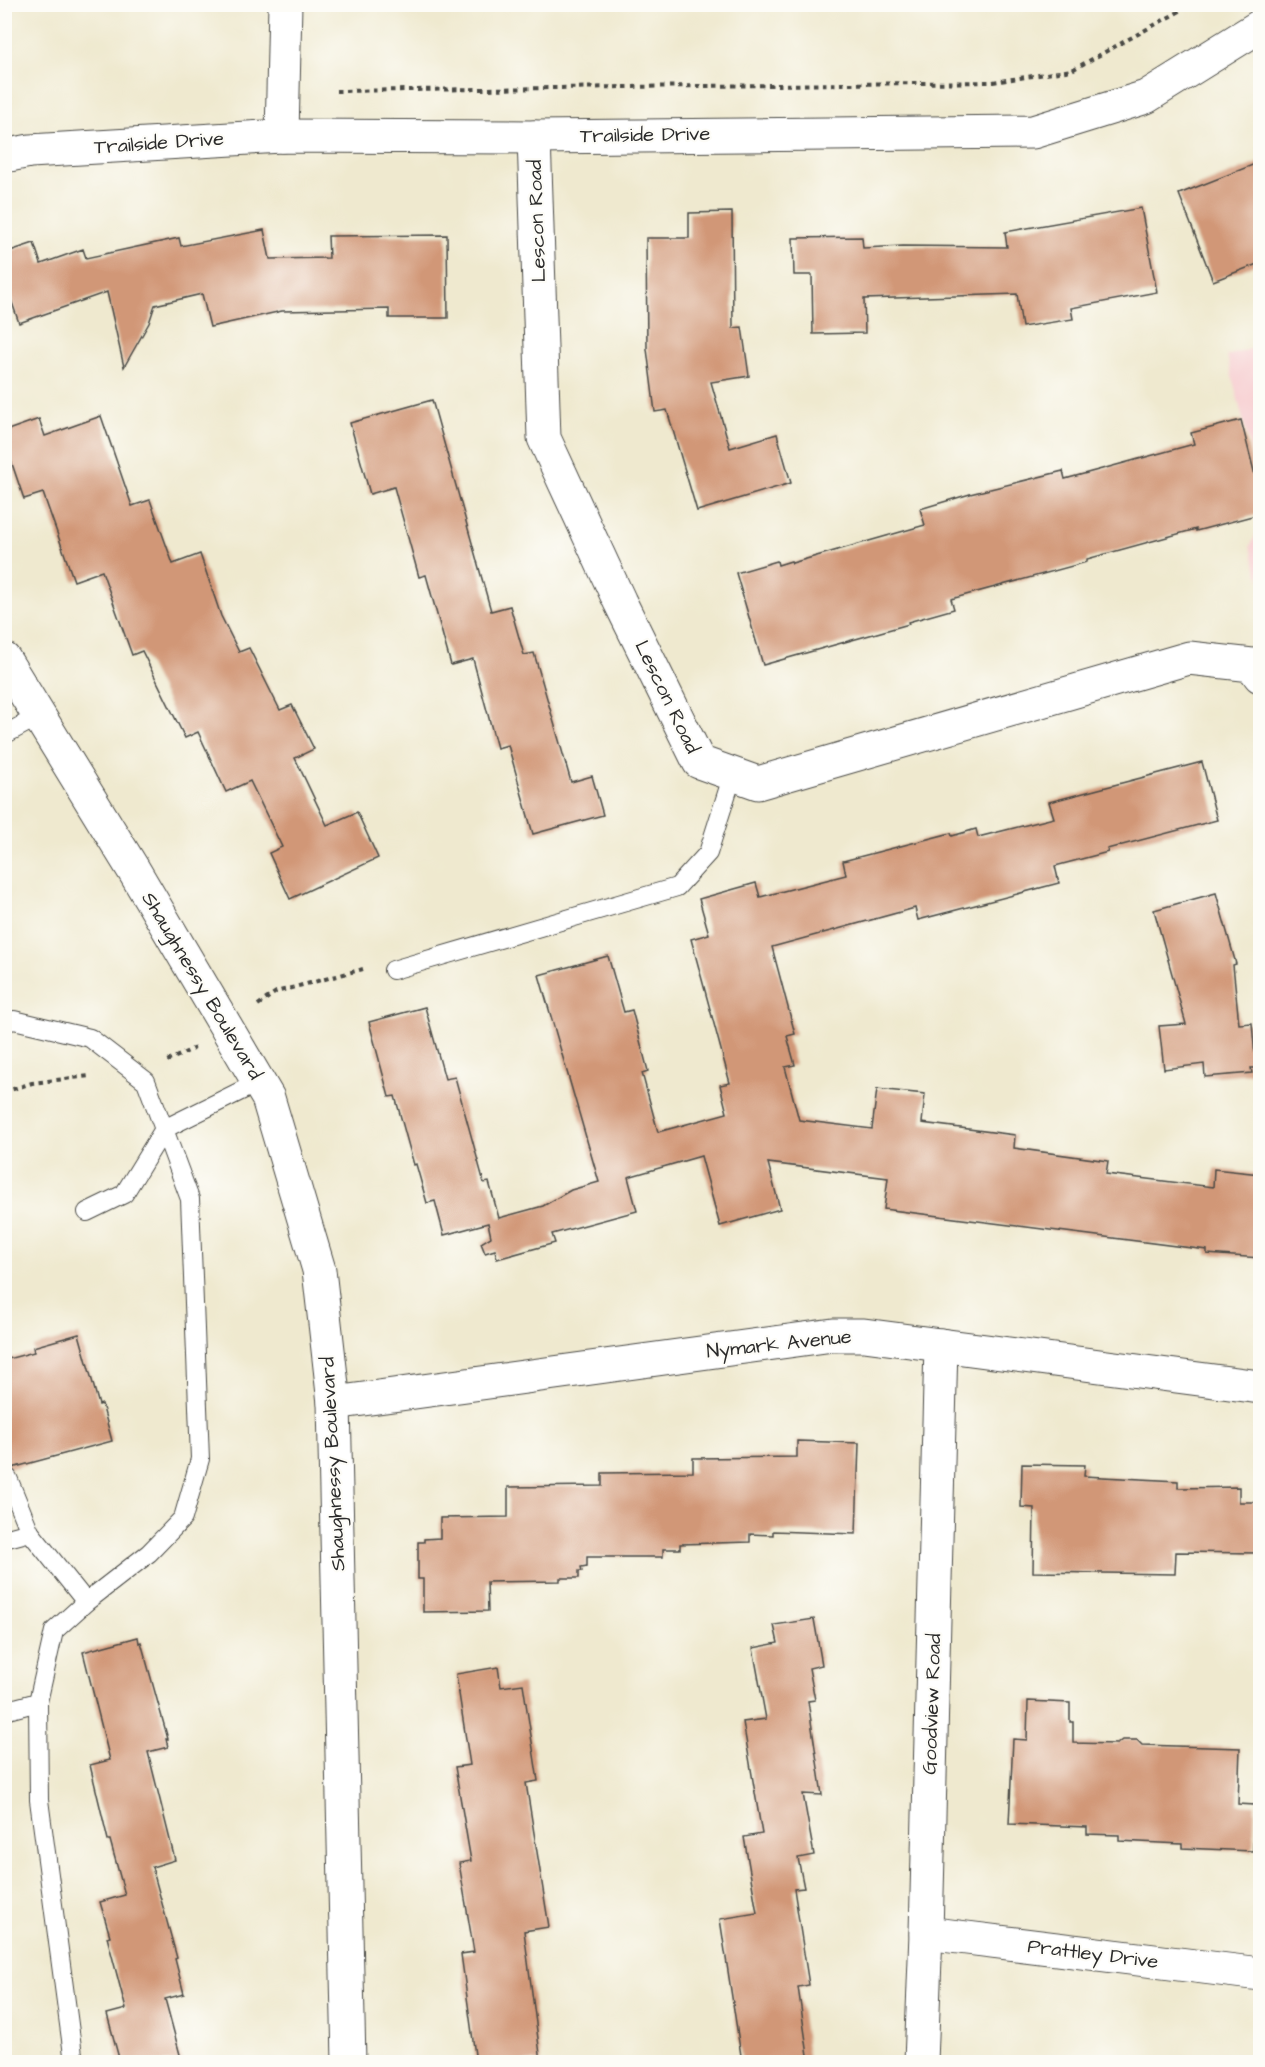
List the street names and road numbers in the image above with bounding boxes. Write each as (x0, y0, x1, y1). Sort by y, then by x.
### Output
street label: Trailside Drive (580, 120, 711, 150)
street label: Trailside Drive (93, 124, 225, 162)
street label: Lescon Road (521, 159, 553, 283)
street label: Lescon Road (628, 636, 706, 758)
street label: Shaughnessy Boulevard (134, 887, 269, 1086)
street label: Nymark Avenue (705, 1322, 853, 1367)
street label: Shaughnessy Boulevard (313, 1356, 354, 1572)
street label: Goodview Road (916, 1633, 948, 1775)
street label: Prattley Drive (1026, 1932, 1160, 1977)

